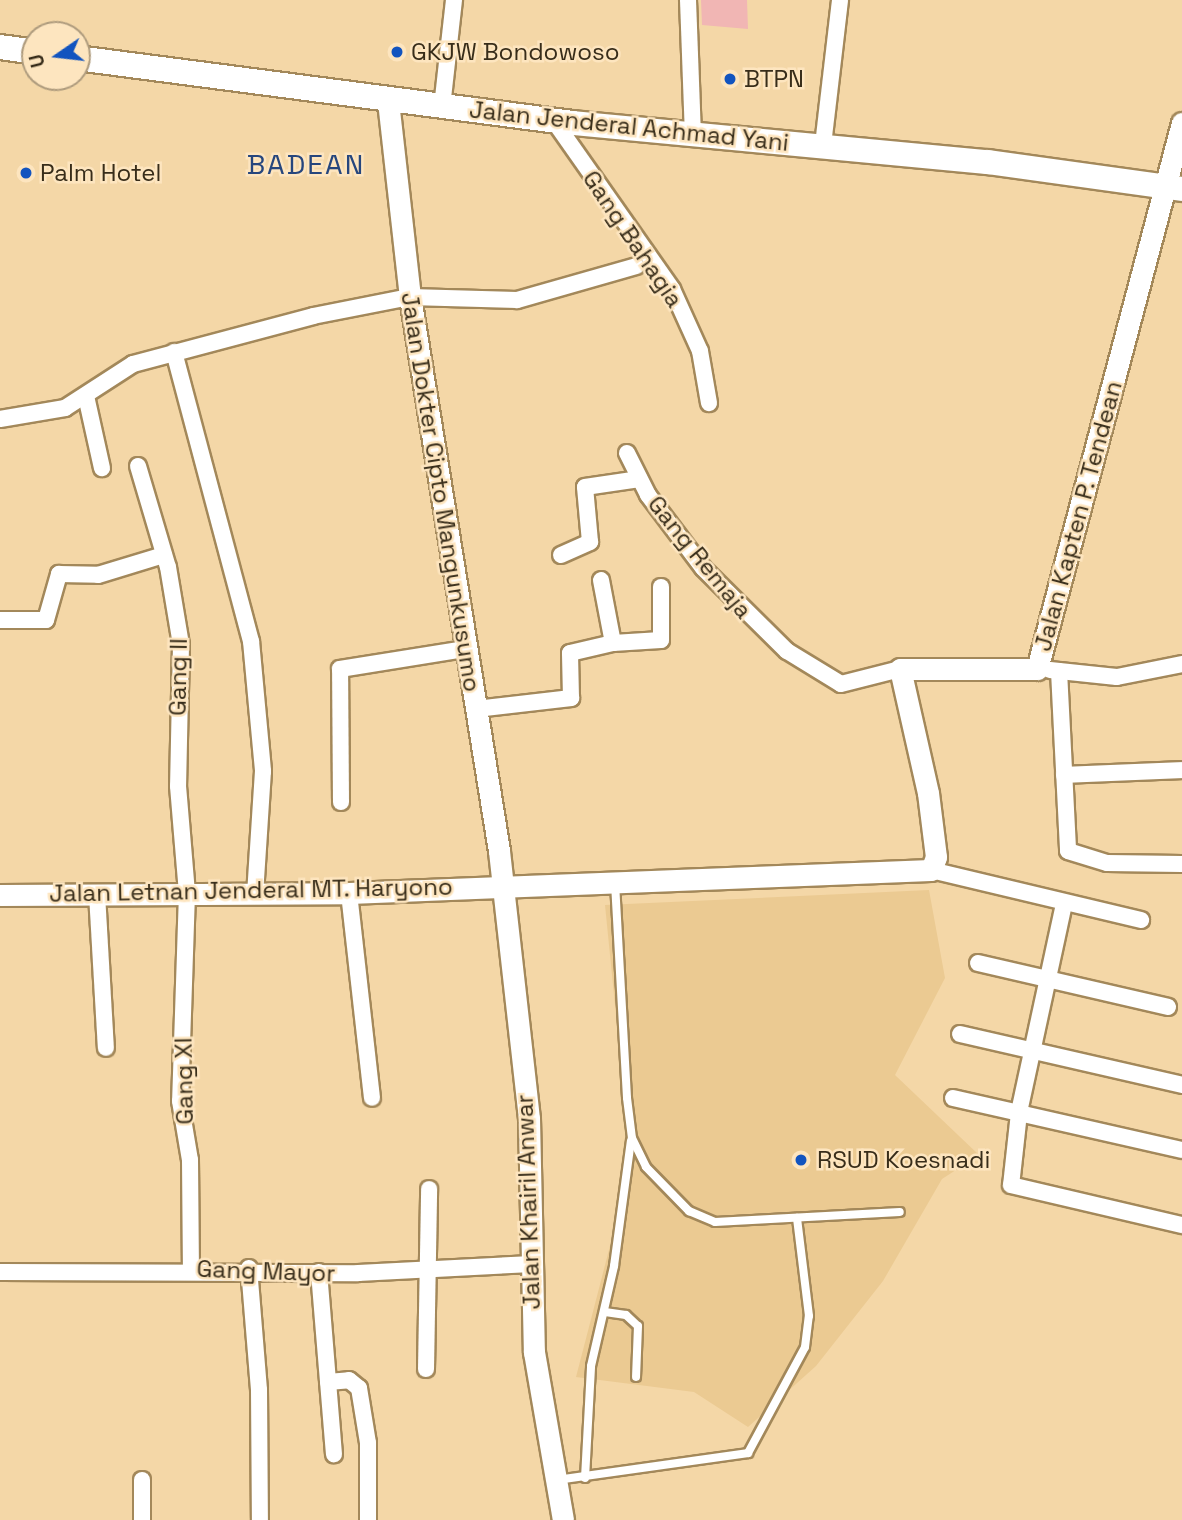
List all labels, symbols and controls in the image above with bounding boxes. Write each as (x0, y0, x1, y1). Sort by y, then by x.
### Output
north arrow (21, 21, 91, 91)
place label: GKJW Bondowoso (411, 38, 620, 66)
marker: GKJW Bondowoso (389, 44, 405, 60)
text: U (23, 51, 51, 70)
place label: BTPN (744, 65, 804, 93)
marker: BTPN (722, 71, 738, 87)
street label: Jalan Jenderal Achmad Yani (468, 95, 790, 157)
district label: BADEAN (247, 147, 365, 181)
place label: Palm Hotel (40, 159, 161, 187)
marker: Palm Hotel (18, 165, 34, 181)
street label: Gang Bahagia (577, 165, 689, 313)
street label: Jalan Dokter Cipto Mangunkusumo (395, 290, 487, 694)
street label: Jalan Kapten P. Tendean (1028, 377, 1128, 655)
street label: Gang Remaja (642, 490, 758, 624)
street label: Gang II (163, 638, 193, 716)
street label: Jalan Letnan Jenderal MT. Haryono (49, 872, 453, 908)
street label: Gang XI (169, 1037, 199, 1125)
street label: Jalan Khairil Anwar (510, 1094, 546, 1310)
place label: RSUD Koesnadi (817, 1146, 990, 1174)
marker: RSUD Koesnadi (791, 1150, 811, 1170)
street label: Gang Mayor (196, 1254, 336, 1288)

